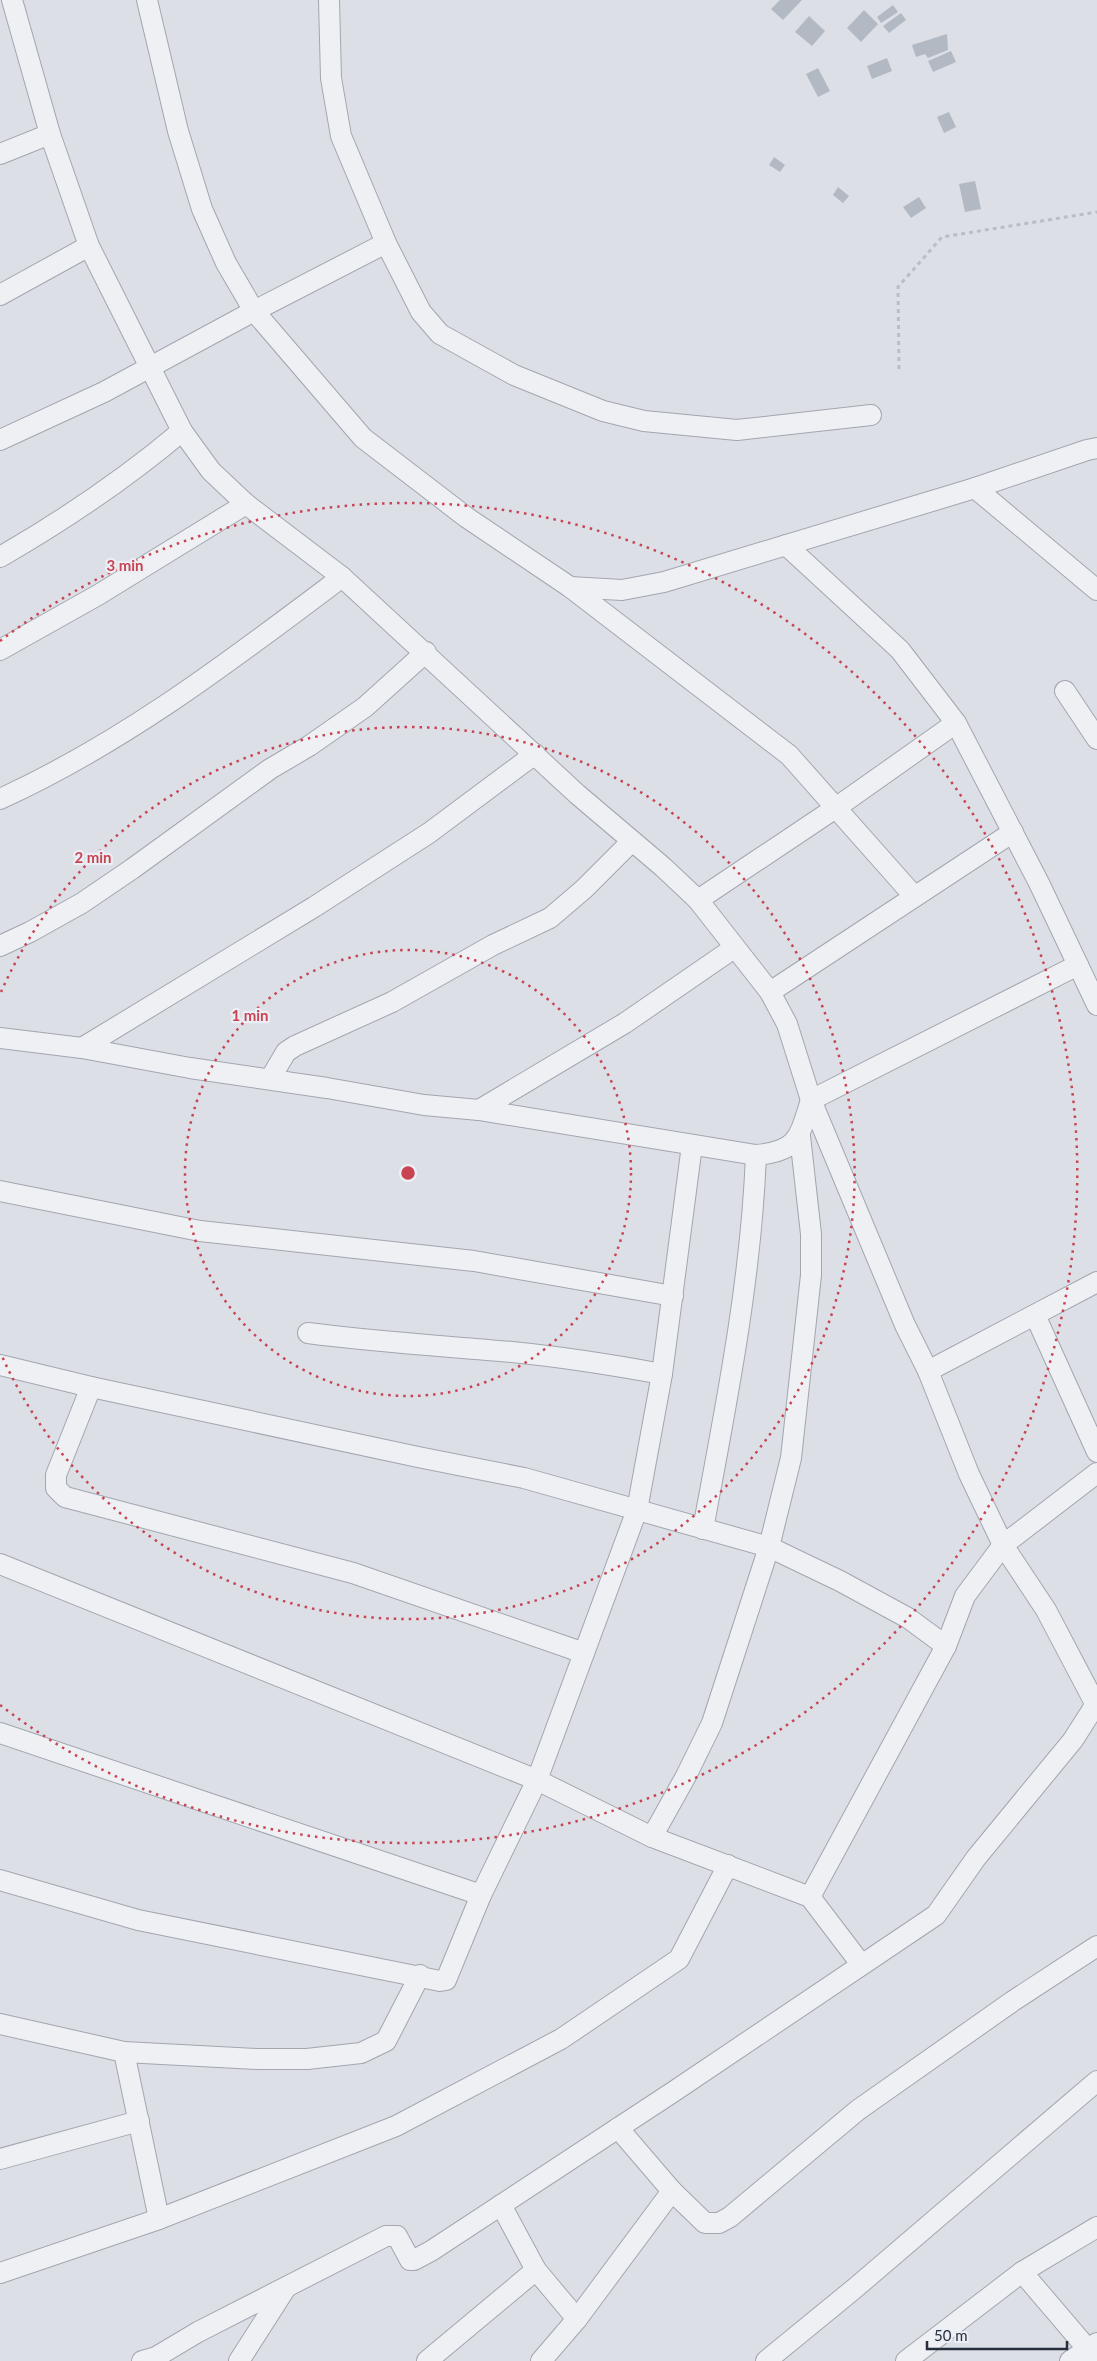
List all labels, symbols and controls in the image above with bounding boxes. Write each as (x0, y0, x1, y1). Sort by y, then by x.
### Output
text: 3 min (106, 556, 144, 574)
text: 2 min (74, 848, 112, 866)
text: 1 min (231, 1006, 269, 1024)
centre of rings (399, 1164, 417, 1182)
scale bar (927, 2318, 1067, 2350)
text: 50 m (934, 2326, 968, 2344)

